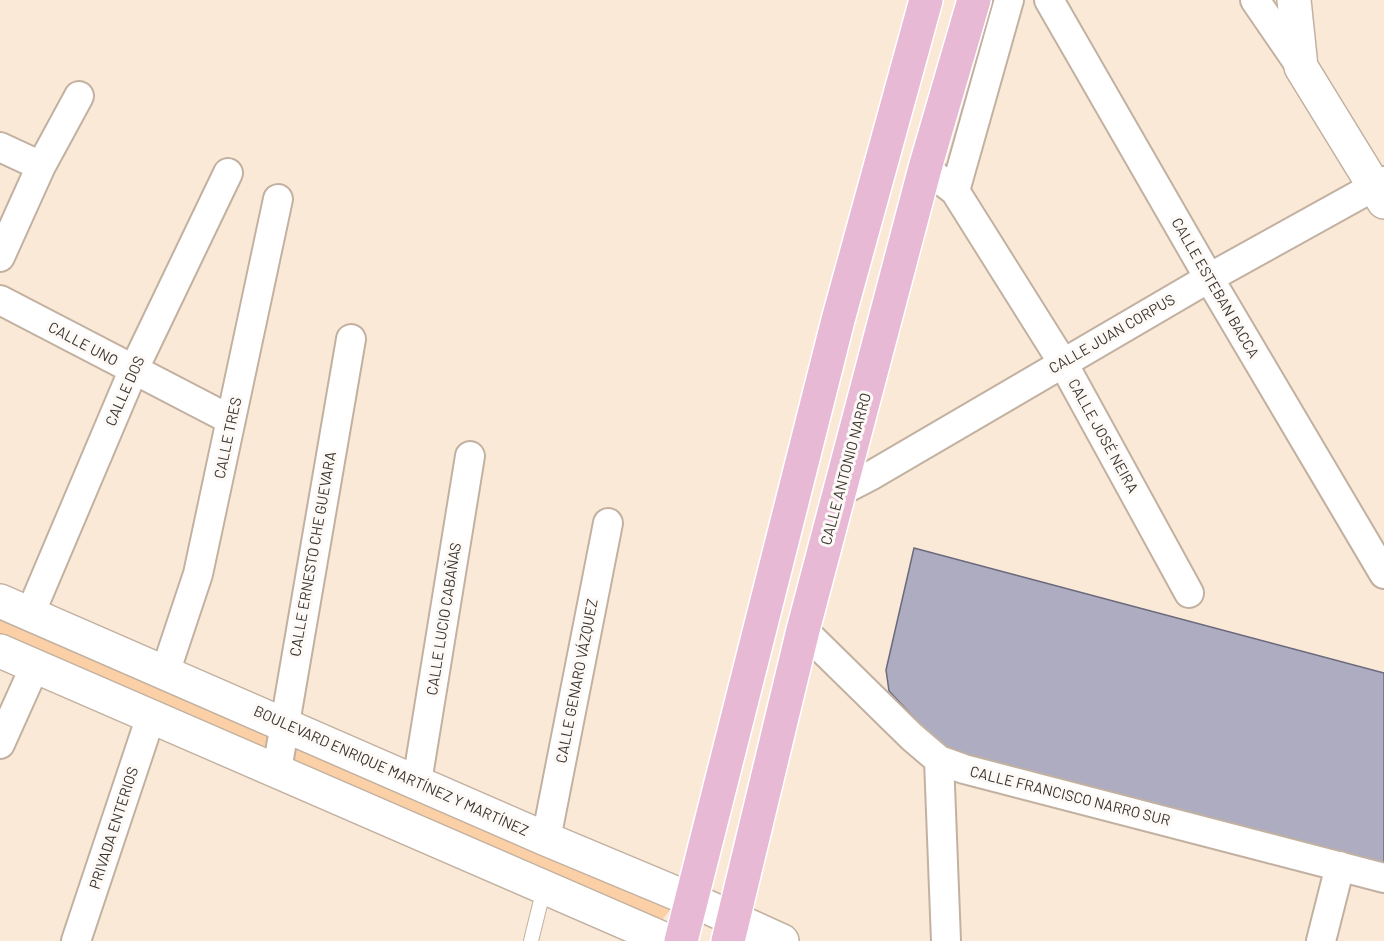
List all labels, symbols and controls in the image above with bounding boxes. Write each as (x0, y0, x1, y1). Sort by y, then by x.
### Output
street label: CALLE ESTEBAN BACCA (1167, 215, 1263, 361)
street label: CALLE JUAN CORPUS (1046, 291, 1178, 377)
street label: CALLE UNO (45, 318, 121, 370)
street label: CALLE DOS (102, 353, 148, 429)
street label: CALLE JOSÉ NEIRA (1064, 376, 1142, 496)
street label: CALLE ANTONIO NARRO (817, 391, 875, 547)
street label: CALLE TRES (211, 396, 245, 480)
street label: CALLE ERNESTO CHE GUEVARA (286, 450, 340, 658)
street label: CALLE LUCIO CABAÑAS (423, 541, 465, 697)
street label: CALLE GENARO VÁZQUEZ (552, 597, 602, 765)
street label: BOULEVARD ENRIQUE MARTÍNEZ Y MARTÍNEZ (251, 702, 531, 840)
street label: CALLE FRANCISCO NARRO SUR (968, 762, 1172, 830)
street label: PRIVADA ENTERIOS (86, 765, 142, 891)

